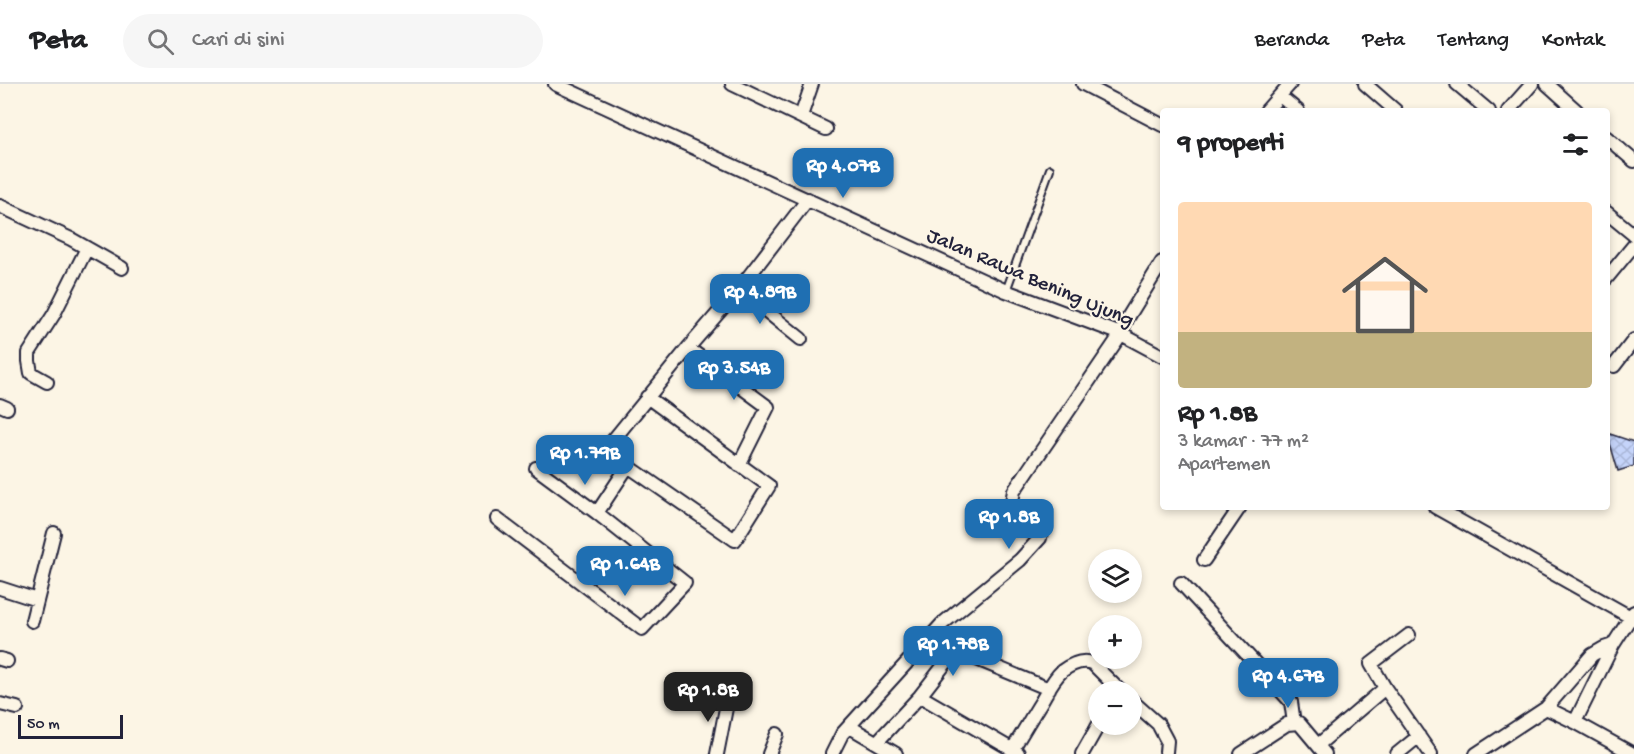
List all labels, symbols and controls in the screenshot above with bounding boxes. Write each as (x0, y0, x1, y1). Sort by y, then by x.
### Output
search box (123, 14, 543, 68)
text: Peta (30, 25, 87, 58)
icon: search (144, 25, 177, 58)
text: Cari di sini (192, 28, 285, 54)
text: Beranda (1255, 29, 1329, 54)
text: Peta (1362, 29, 1405, 54)
text: Tentang (1438, 29, 1509, 54)
text: Kontak (1542, 29, 1604, 54)
icon: filters (1559, 128, 1592, 161)
text: 9 properti (1178, 129, 1284, 160)
pin: Rp 4.07B (781, 148, 905, 199)
text: Rp 4.07B (807, 156, 879, 179)
street label: Jalan Rawa Bening Ujung (922, 224, 1137, 334)
icon: home (1331, 241, 1439, 349)
pin: Rp 4.89B (698, 274, 822, 325)
text: Rp 4.89B (724, 282, 796, 305)
pin: Rp 3.54B (672, 350, 796, 401)
text: Rp 3.54B (698, 358, 770, 381)
text: Rp 1.8B (1178, 400, 1257, 431)
text: 3 kamar · 77 m² (1178, 431, 1309, 454)
pin: Rp 1.79B (523, 435, 647, 486)
text: Rp 1.79B (550, 443, 620, 466)
text: Apartemen (1178, 454, 1270, 477)
pin: Rp 1.8B (954, 499, 1064, 550)
text: Rp 1.8B (979, 507, 1039, 530)
pin: Rp 1.64B (563, 546, 687, 597)
map controls (1088, 549, 1142, 735)
button: layers (1088, 549, 1142, 603)
text: Rp 1.64B (590, 554, 660, 577)
button: + (1088, 615, 1142, 669)
pin: Rp 1.78B (891, 626, 1015, 677)
text: Rp 1.78B (918, 634, 989, 657)
pin: Rp 4.67B (1226, 658, 1350, 709)
text: Rp 4.67B (1252, 666, 1324, 689)
pin: Rp 1.8B (653, 672, 763, 723)
text: Rp 1.8B (678, 680, 738, 703)
button: − (1088, 681, 1142, 735)
scale bar (18, 712, 123, 740)
text: 50 m (27, 716, 60, 735)

